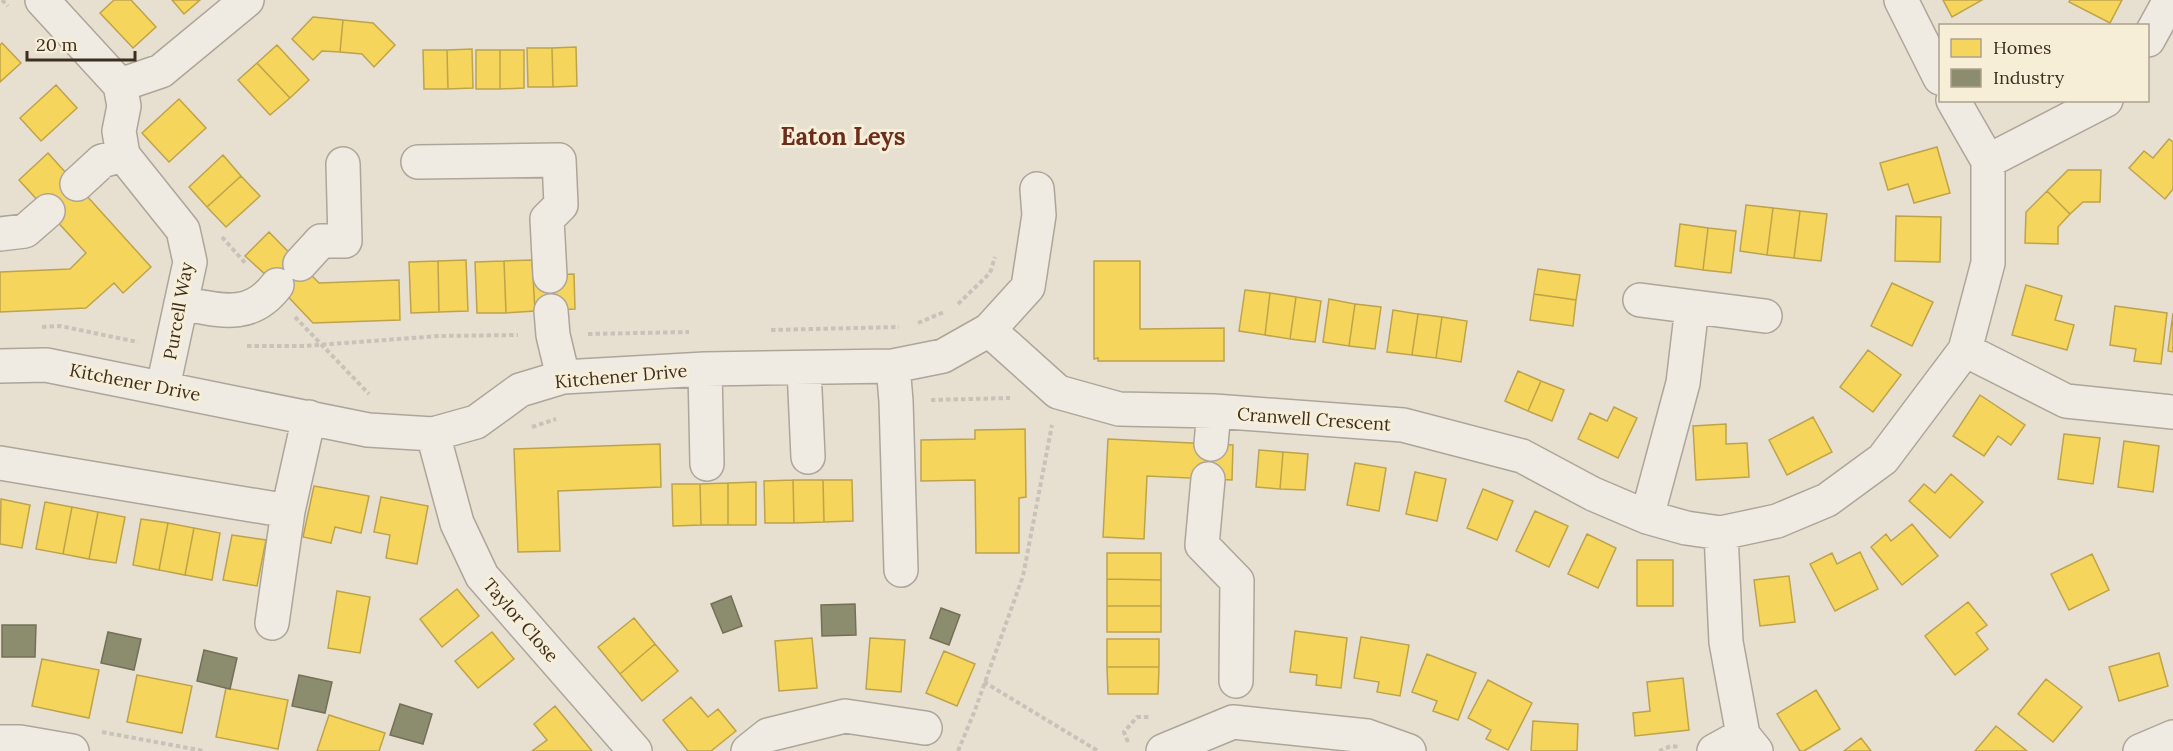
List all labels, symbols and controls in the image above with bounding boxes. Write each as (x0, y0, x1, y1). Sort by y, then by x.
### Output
scale bar (27, 24, 135, 62)
legend (1939, 24, 2149, 102)
text: 20 m (36, 33, 78, 56)
text: Homes (1993, 36, 2051, 59)
text: Industry (1993, 66, 2065, 89)
district label: Eaton Leys (781, 121, 905, 152)
street label: Purcell Way (158, 260, 198, 362)
street label: Kitchener Drive (68, 358, 203, 406)
street label: Kitchener Drive (554, 359, 688, 393)
street label: Cranwell Crescent (1236, 402, 1392, 436)
street label: Taylor Close (478, 573, 564, 667)

